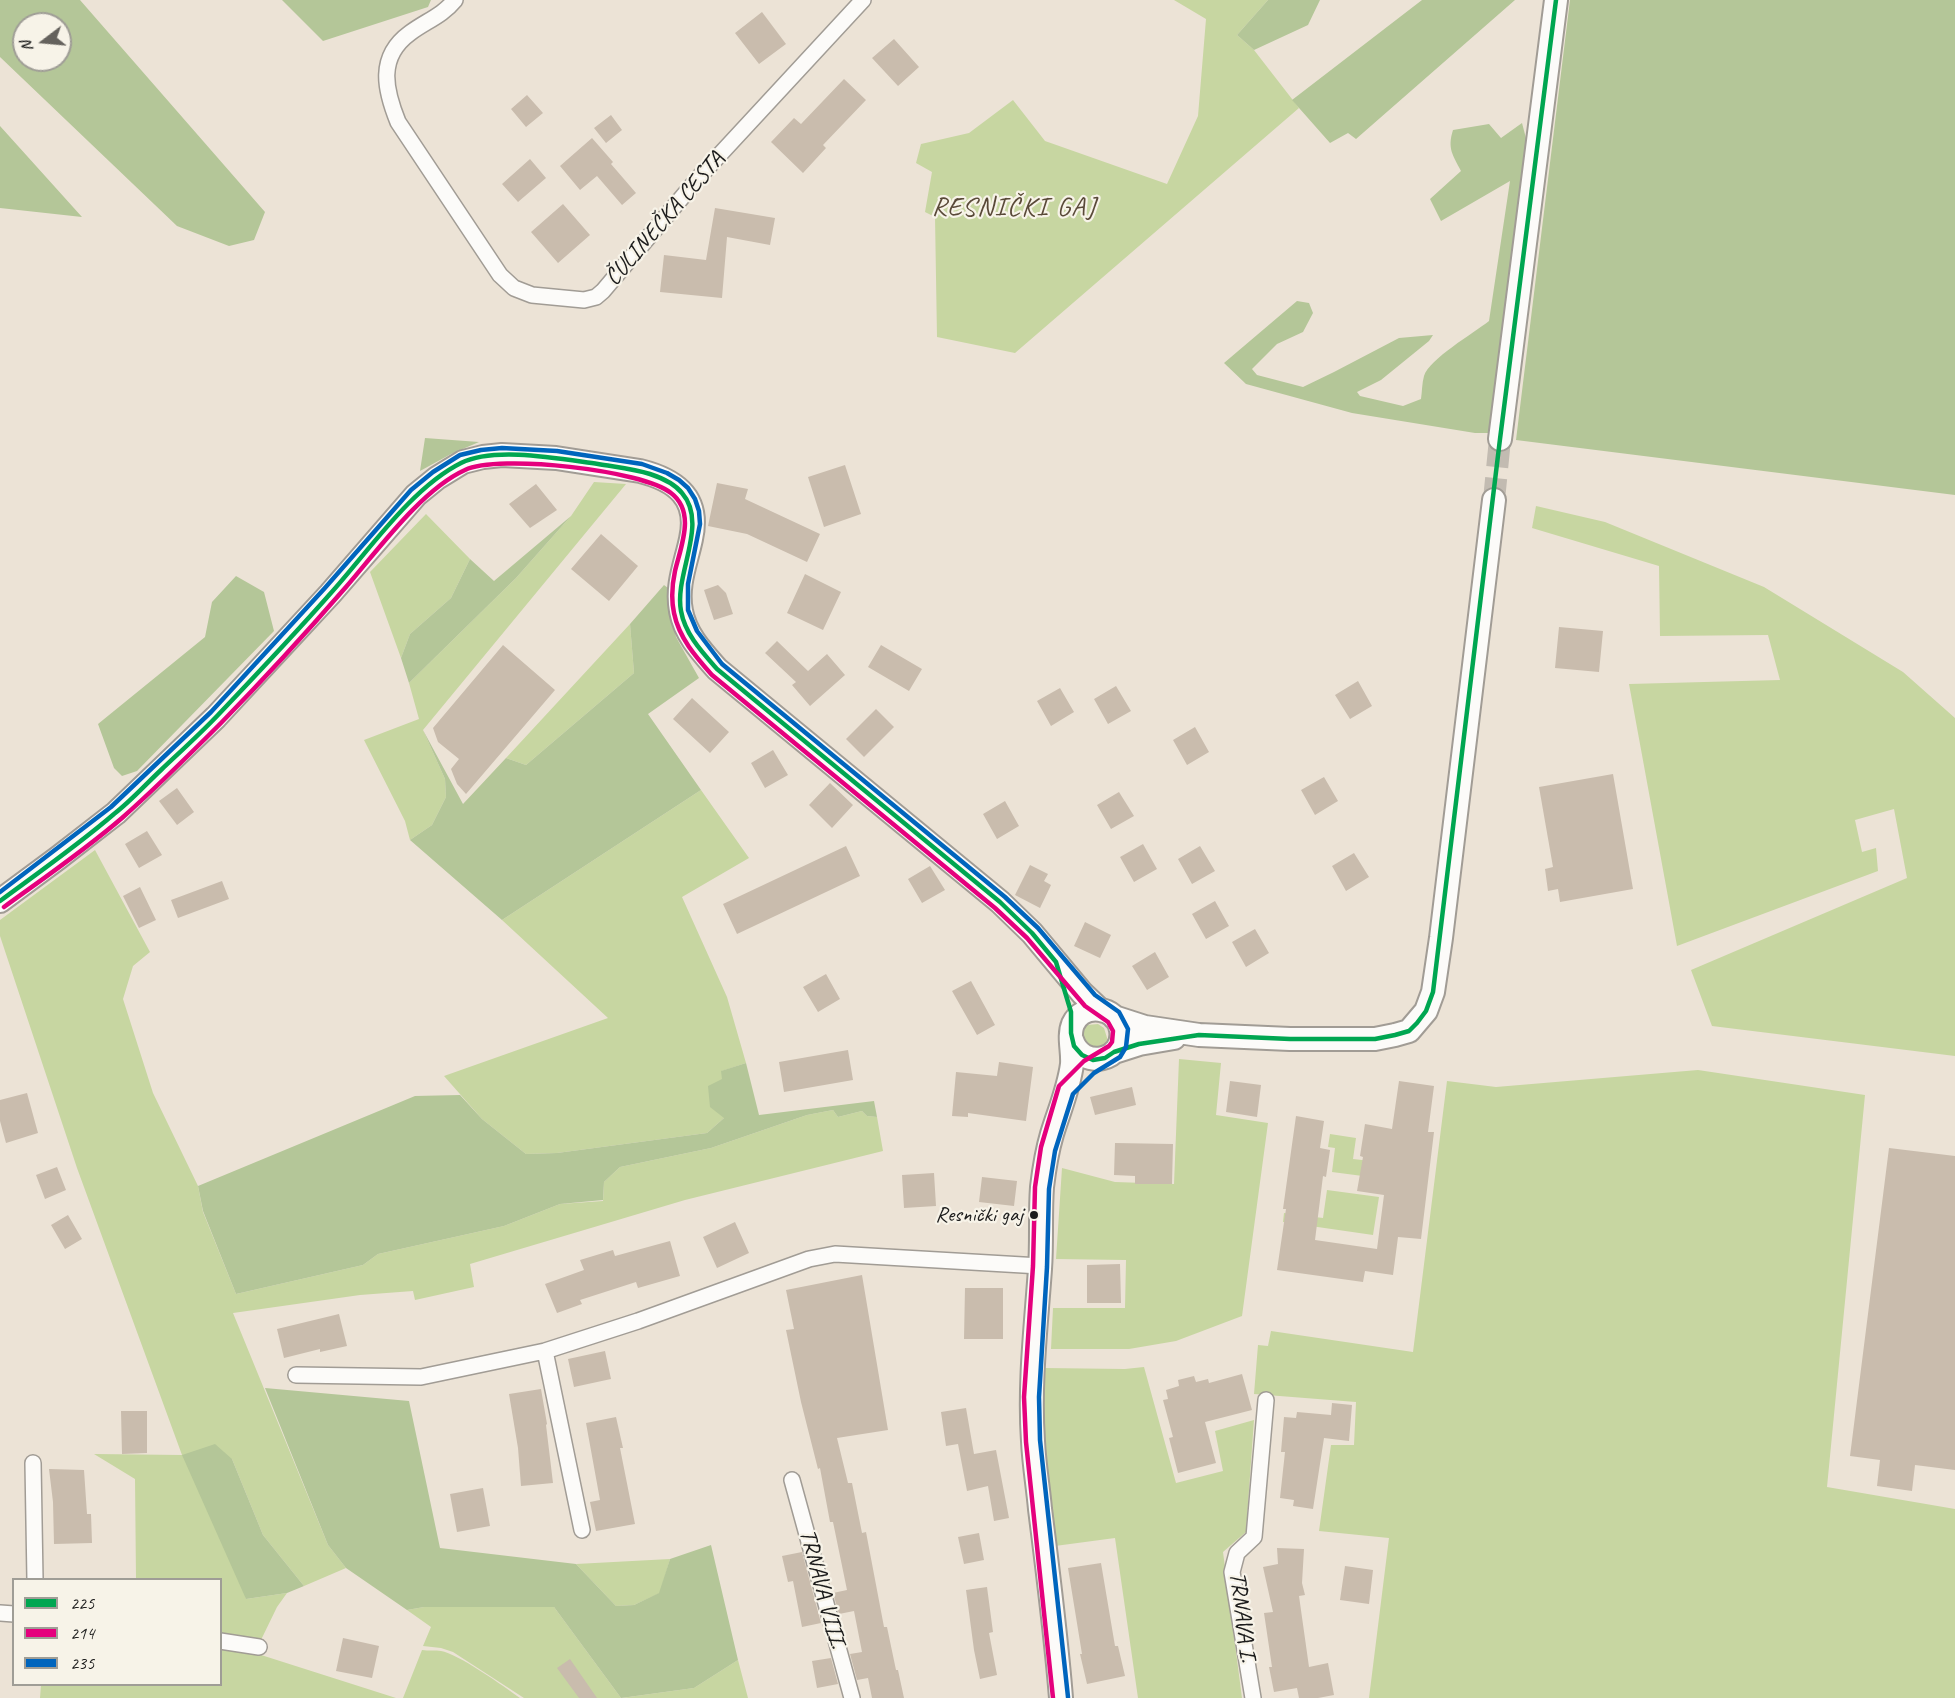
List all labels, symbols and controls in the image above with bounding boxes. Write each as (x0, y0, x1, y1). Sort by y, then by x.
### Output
north arrow (12, 12, 72, 72)
text: N (16, 39, 38, 54)
street label: ČULINEČKA CESTA (599, 146, 731, 292)
district label: RESNIČKI GAJ (932, 192, 1096, 224)
place label: Resnički gaj (935, 1202, 1023, 1228)
marker: Resnički gaj (1028, 1209, 1040, 1221)
street label: TRNAVA VIII. (792, 1526, 852, 1652)
street label: TRNAVA I. (1222, 1570, 1262, 1664)
legend (12, 1578, 222, 1686)
text: 225 (70, 1592, 94, 1614)
text: 214 (70, 1622, 94, 1644)
text: 235 (70, 1652, 94, 1674)

